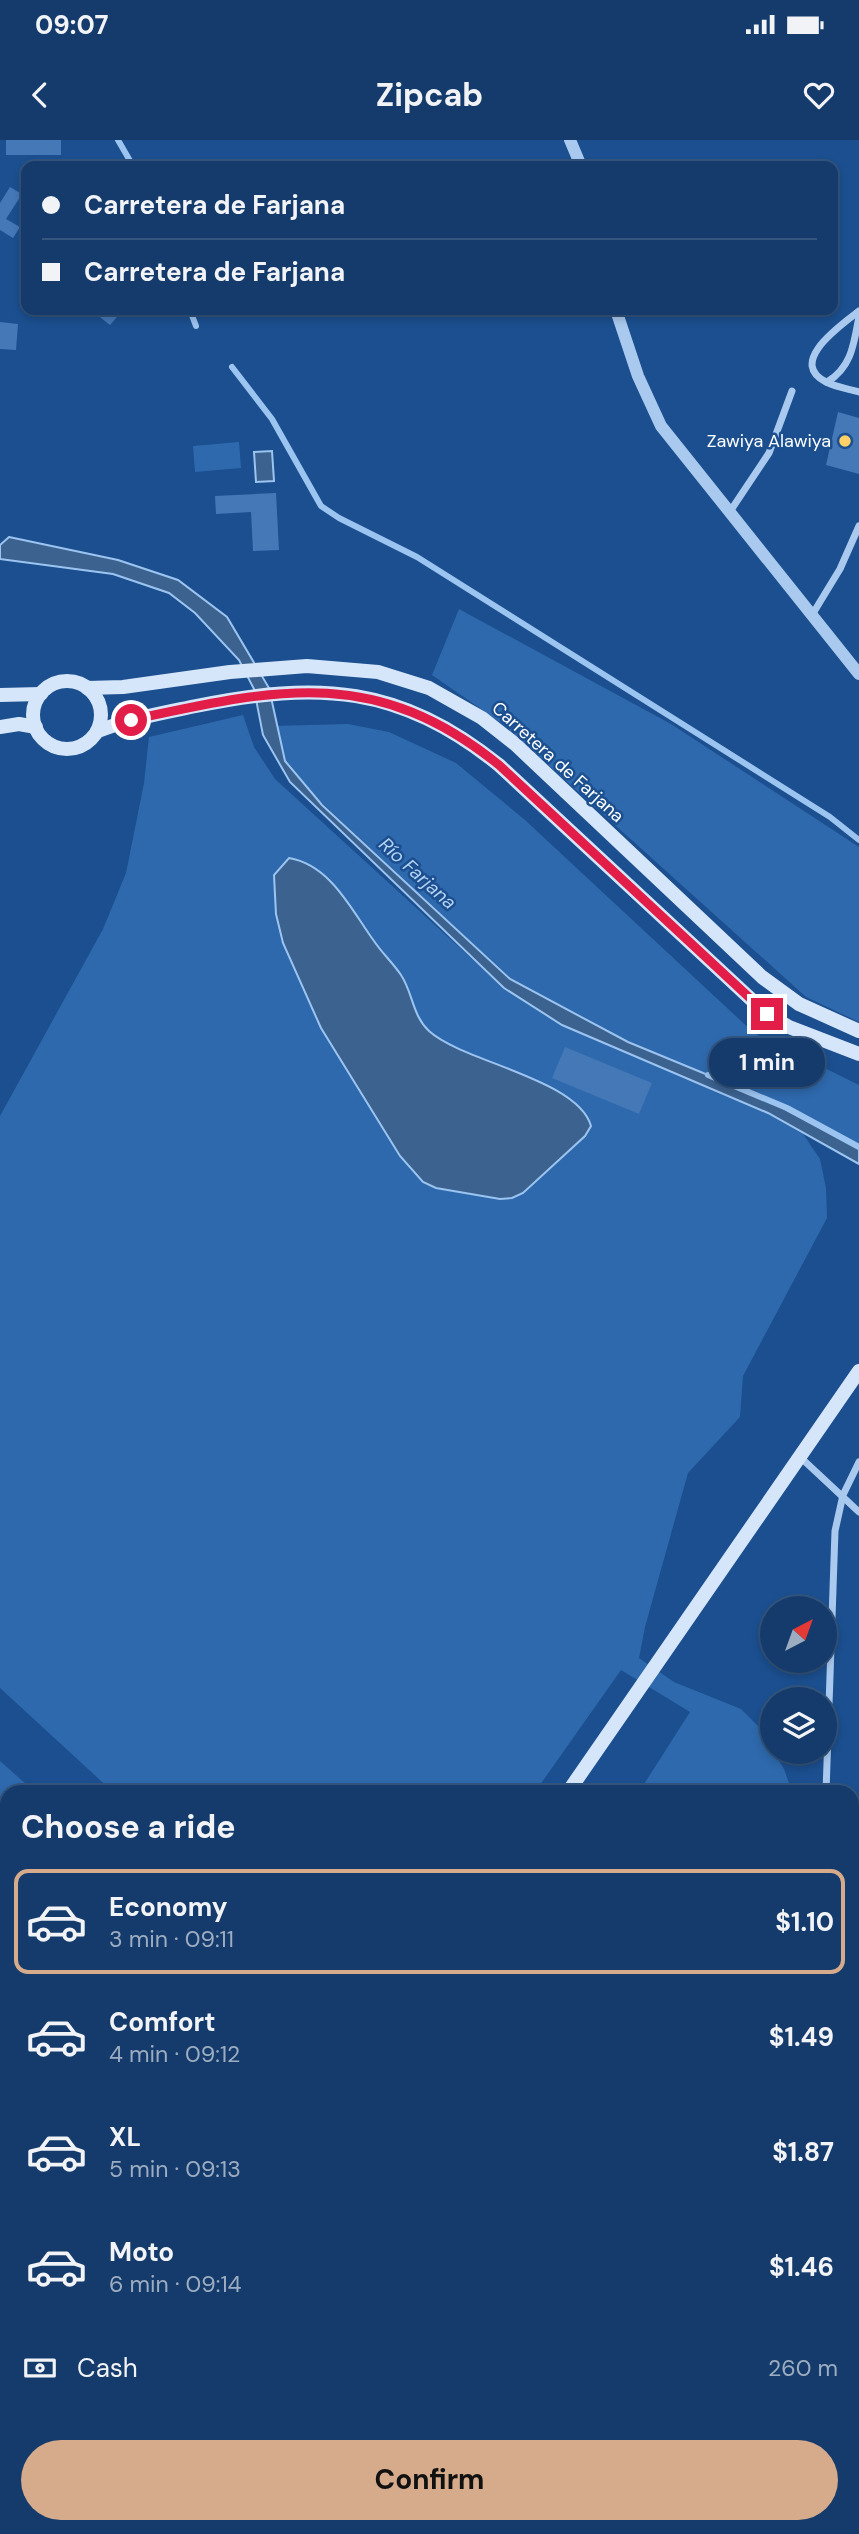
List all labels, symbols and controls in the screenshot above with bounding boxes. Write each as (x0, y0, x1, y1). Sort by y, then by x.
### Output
text: 09:07 (35, 8, 109, 42)
text: Zipcab (376, 74, 483, 116)
icon: back (21, 76, 59, 114)
icon: heart (800, 76, 838, 114)
text: Carretera de Farjana (84, 188, 345, 222)
text: Carretera de Farjana (84, 255, 345, 289)
place label: Zawiya Alawiya (707, 429, 831, 453)
marker: Zawiya Alawiya (837, 433, 853, 449)
street label: Carretera de Farjana (487, 696, 629, 828)
route start (115, 704, 147, 736)
water label: Río Farjana (374, 832, 462, 915)
route end (751, 998, 783, 1030)
callout: 1 min (709, 1038, 825, 1088)
text: 1 min (739, 1047, 795, 1077)
north arrow (760, 1596, 836, 1673)
map controls (760, 1596, 837, 1764)
button: layers (760, 1687, 837, 1764)
text: Choose a ride (21, 1806, 236, 1848)
icon: car (25, 1890, 88, 1953)
text: Economy (109, 1890, 227, 1924)
text: $1.10 (775, 1905, 834, 1939)
text: 3 min · 09:11 (109, 1924, 234, 1954)
icon: car (25, 2005, 88, 2068)
text: Comfort (109, 2005, 215, 2039)
text: $1.49 (769, 2020, 834, 2054)
text: 4 min · 09:12 (109, 2039, 240, 2069)
icon: car (25, 2120, 88, 2183)
text: XL (109, 2120, 141, 2154)
text: $1.87 (772, 2135, 834, 2169)
text: 5 min · 09:13 (109, 2154, 241, 2184)
icon: car (25, 2235, 88, 2298)
text: Moto (109, 2235, 174, 2269)
text: $1.46 (769, 2250, 834, 2284)
text: 6 min · 09:14 (109, 2269, 242, 2299)
icon: cash (21, 2349, 59, 2387)
text: Cash (77, 2351, 138, 2385)
text: 260 m (768, 2353, 838, 2383)
button: Confirm (21, 2440, 838, 2520)

